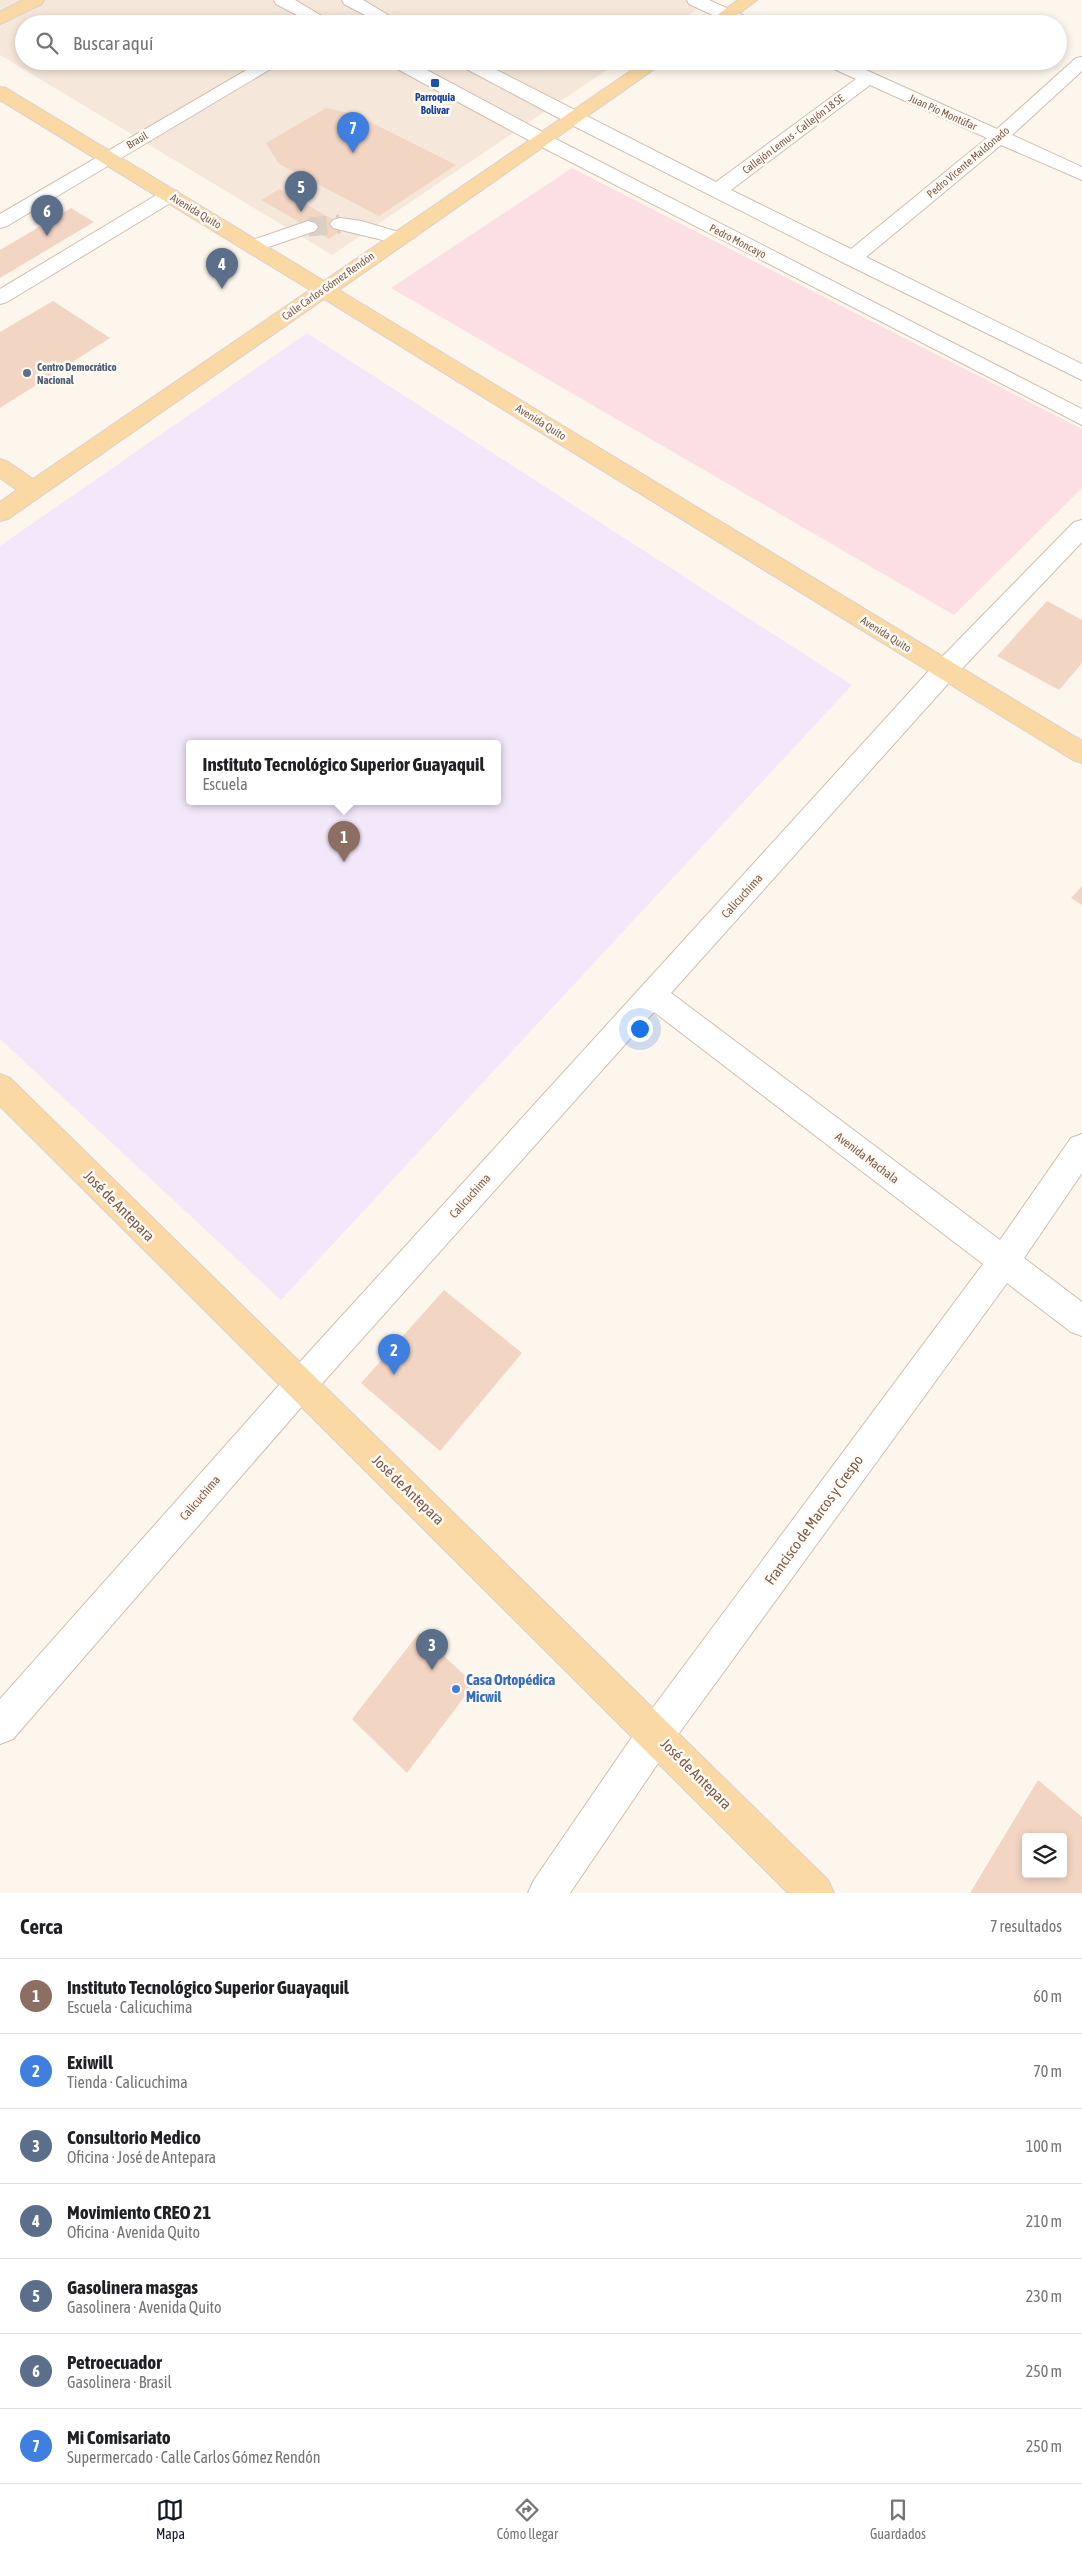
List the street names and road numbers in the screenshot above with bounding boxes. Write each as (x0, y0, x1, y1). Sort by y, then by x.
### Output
street label: Callejón Lemus - Callejón 18 SE (740, 92, 846, 176)
street label: Juan Pío Montúfar (907, 92, 979, 133)
street label: Pedro Vicente Maldonado (924, 124, 1012, 200)
street label: Brasil (124, 129, 150, 151)
street label: Avenida Quito (168, 191, 224, 231)
street label: Pedro Moncayo (708, 222, 768, 260)
street label: Calle Carlos Gómez Rendón (280, 250, 376, 322)
street label: Avenida Quito (514, 402, 568, 442)
street label: Avenida Quito (859, 614, 913, 654)
street label: Calicuchima (719, 871, 765, 921)
street label: Avenida Machala (832, 1130, 902, 1186)
street label: José de Antepara (81, 1167, 158, 1244)
street label: Calicuchima (447, 1171, 493, 1221)
street label: José de Antepara (369, 1451, 448, 1528)
street label: Francisco de Marcos y Crespo (761, 1452, 866, 1588)
street label: Calicuchima (177, 1473, 223, 1523)
street label: José de Antepara (658, 1735, 735, 1812)

